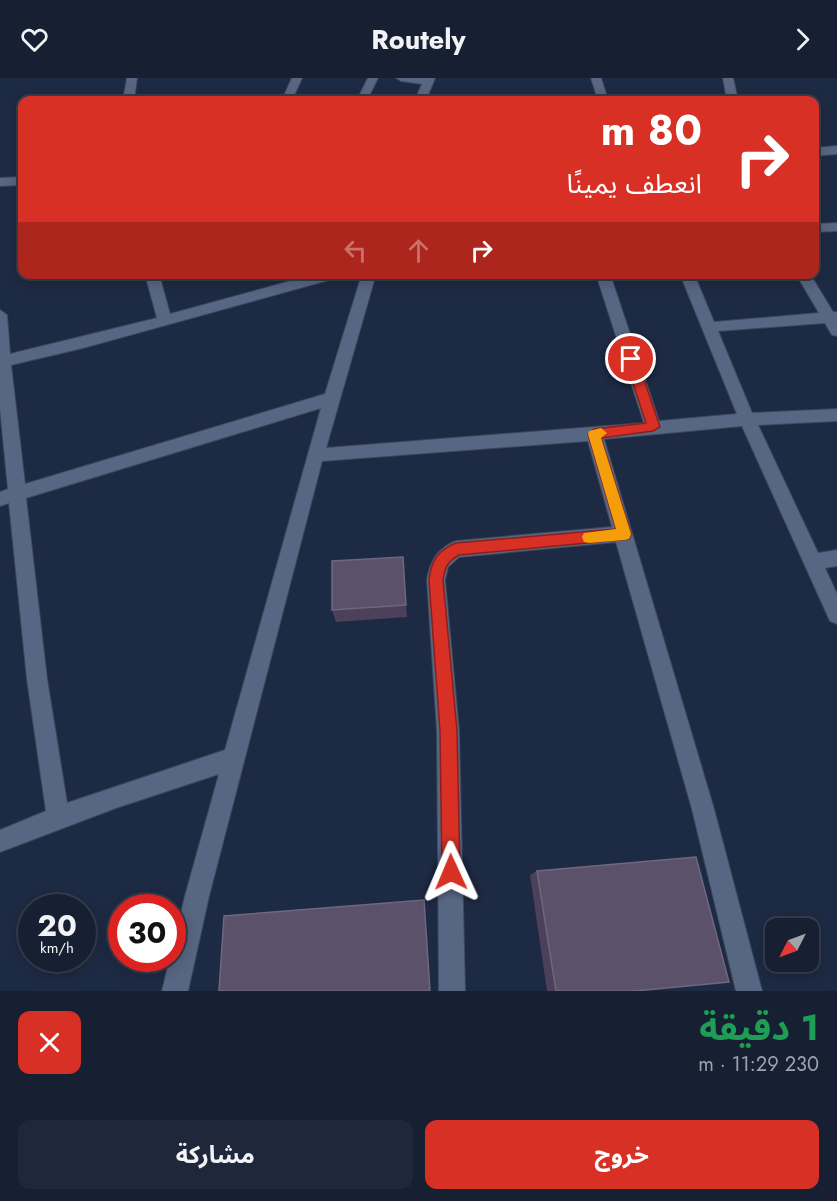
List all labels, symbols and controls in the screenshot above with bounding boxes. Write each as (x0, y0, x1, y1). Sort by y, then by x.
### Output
text: Routely (371, 20, 466, 59)
icon: heart (18, 23, 51, 56)
icon: forward (786, 23, 819, 56)
text: 80 m (601, 100, 702, 161)
icon: right (723, 120, 801, 198)
text: انعطف يمينًا (566, 164, 702, 203)
icon: left (339, 234, 372, 267)
icon: ahead (402, 234, 435, 267)
icon: right (465, 234, 498, 267)
pin (605, 333, 656, 384)
icon: arrive (614, 342, 647, 375)
position arrow (419, 840, 483, 904)
speed limit sign: 30 (108, 894, 186, 972)
text: 20 (37, 904, 77, 947)
north arrow (765, 918, 819, 972)
map controls (765, 918, 819, 972)
text: km/h (40, 937, 74, 959)
text: 1 دقيقة (699, 1001, 819, 1053)
button: close (18, 1011, 81, 1074)
text: 230 m · 11:29 (698, 1050, 819, 1079)
button: مشاركة (18, 1120, 413, 1189)
button: خروج (425, 1120, 819, 1189)

